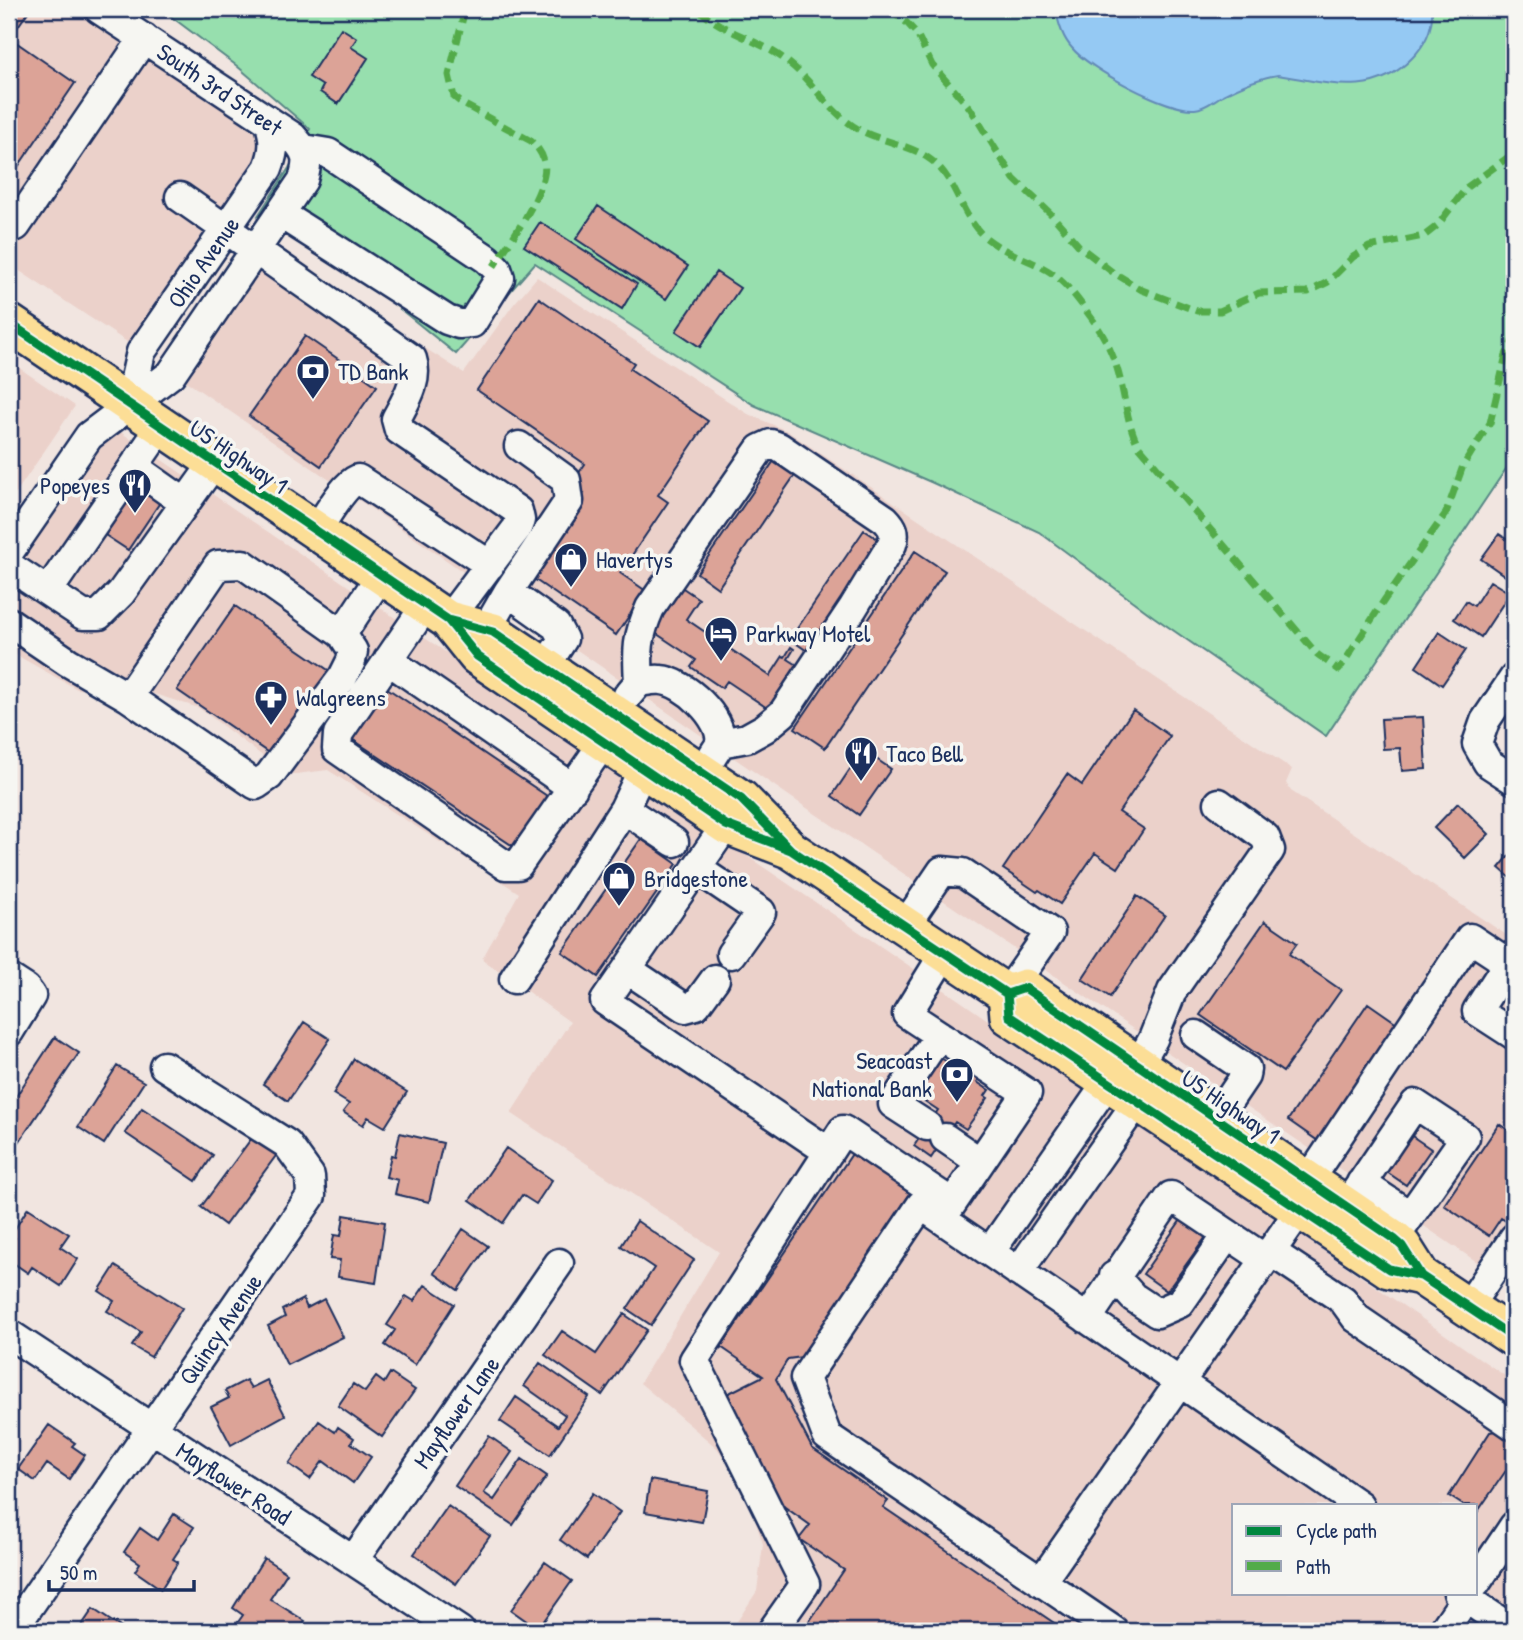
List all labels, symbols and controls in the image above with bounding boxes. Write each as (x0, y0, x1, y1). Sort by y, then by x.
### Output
street label: South 3rd Street (151, 35, 290, 143)
street label: Ohio Avenue (160, 210, 246, 314)
bank icon: TD Bank (294, 352, 332, 401)
place label: TD Bank (338, 355, 409, 387)
street label: US Highway 1 (184, 411, 294, 501)
restaurant icon: Popeyes (116, 466, 154, 515)
place label: Popeyes (40, 469, 110, 501)
shop icon: Havertys (552, 540, 590, 589)
place label: Havertys (596, 543, 673, 575)
hotel icon: Parkway Motel (702, 614, 740, 663)
place label: Parkway Motel (746, 617, 871, 649)
pharmacy icon: Walgreens (252, 678, 290, 727)
place label: Walgreens (296, 681, 386, 713)
restaurant icon: Taco Bell (842, 734, 880, 783)
place label: Taco Bell (886, 737, 964, 769)
shop icon: Bridgestone (600, 859, 638, 908)
place label: Bridgestone (644, 862, 748, 894)
place label: Seacoast National Bank (812, 1044, 933, 1104)
bank icon: Seacoast National Bank (938, 1055, 976, 1104)
street label: US Highway 1 (1176, 1061, 1286, 1151)
street label: Quincy Avenue (171, 1267, 269, 1391)
street label: Mayflower Lane (406, 1349, 507, 1474)
street label: Mayflower Road (171, 1434, 297, 1532)
legend (1232, 1504, 1478, 1594)
text: Cycle path (1296, 1516, 1377, 1545)
scale bar (49, 1549, 194, 1593)
text: Path (1296, 1552, 1331, 1581)
text: 50 m (60, 1558, 97, 1587)

